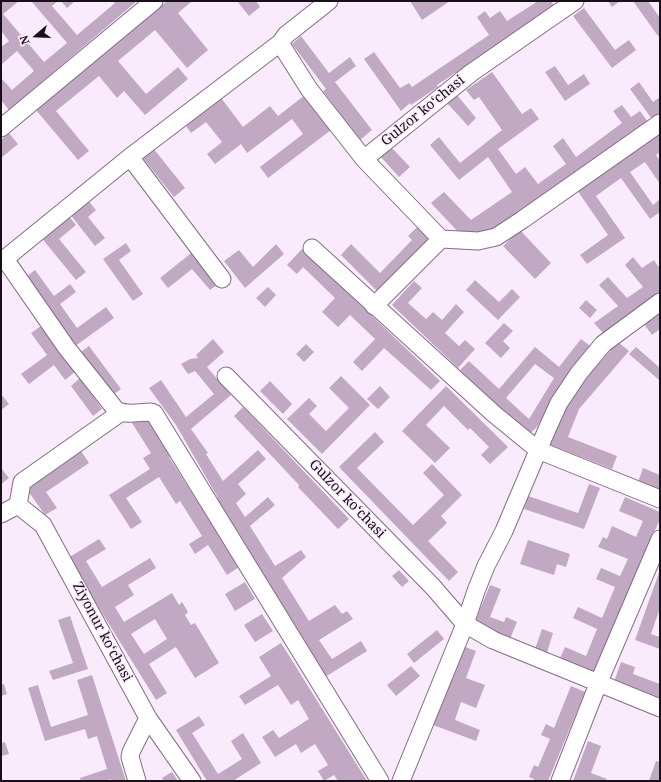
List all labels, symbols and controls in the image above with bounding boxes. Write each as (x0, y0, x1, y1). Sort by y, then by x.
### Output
north arrow (16, 16, 56, 56)
text: N (16, 34, 33, 47)
street label: Gulzor koʻchasi (378, 72, 468, 150)
street label: Gulzor koʻchasi (305, 456, 389, 542)
street label: Ziyonur koʻchasi (69, 579, 135, 685)

